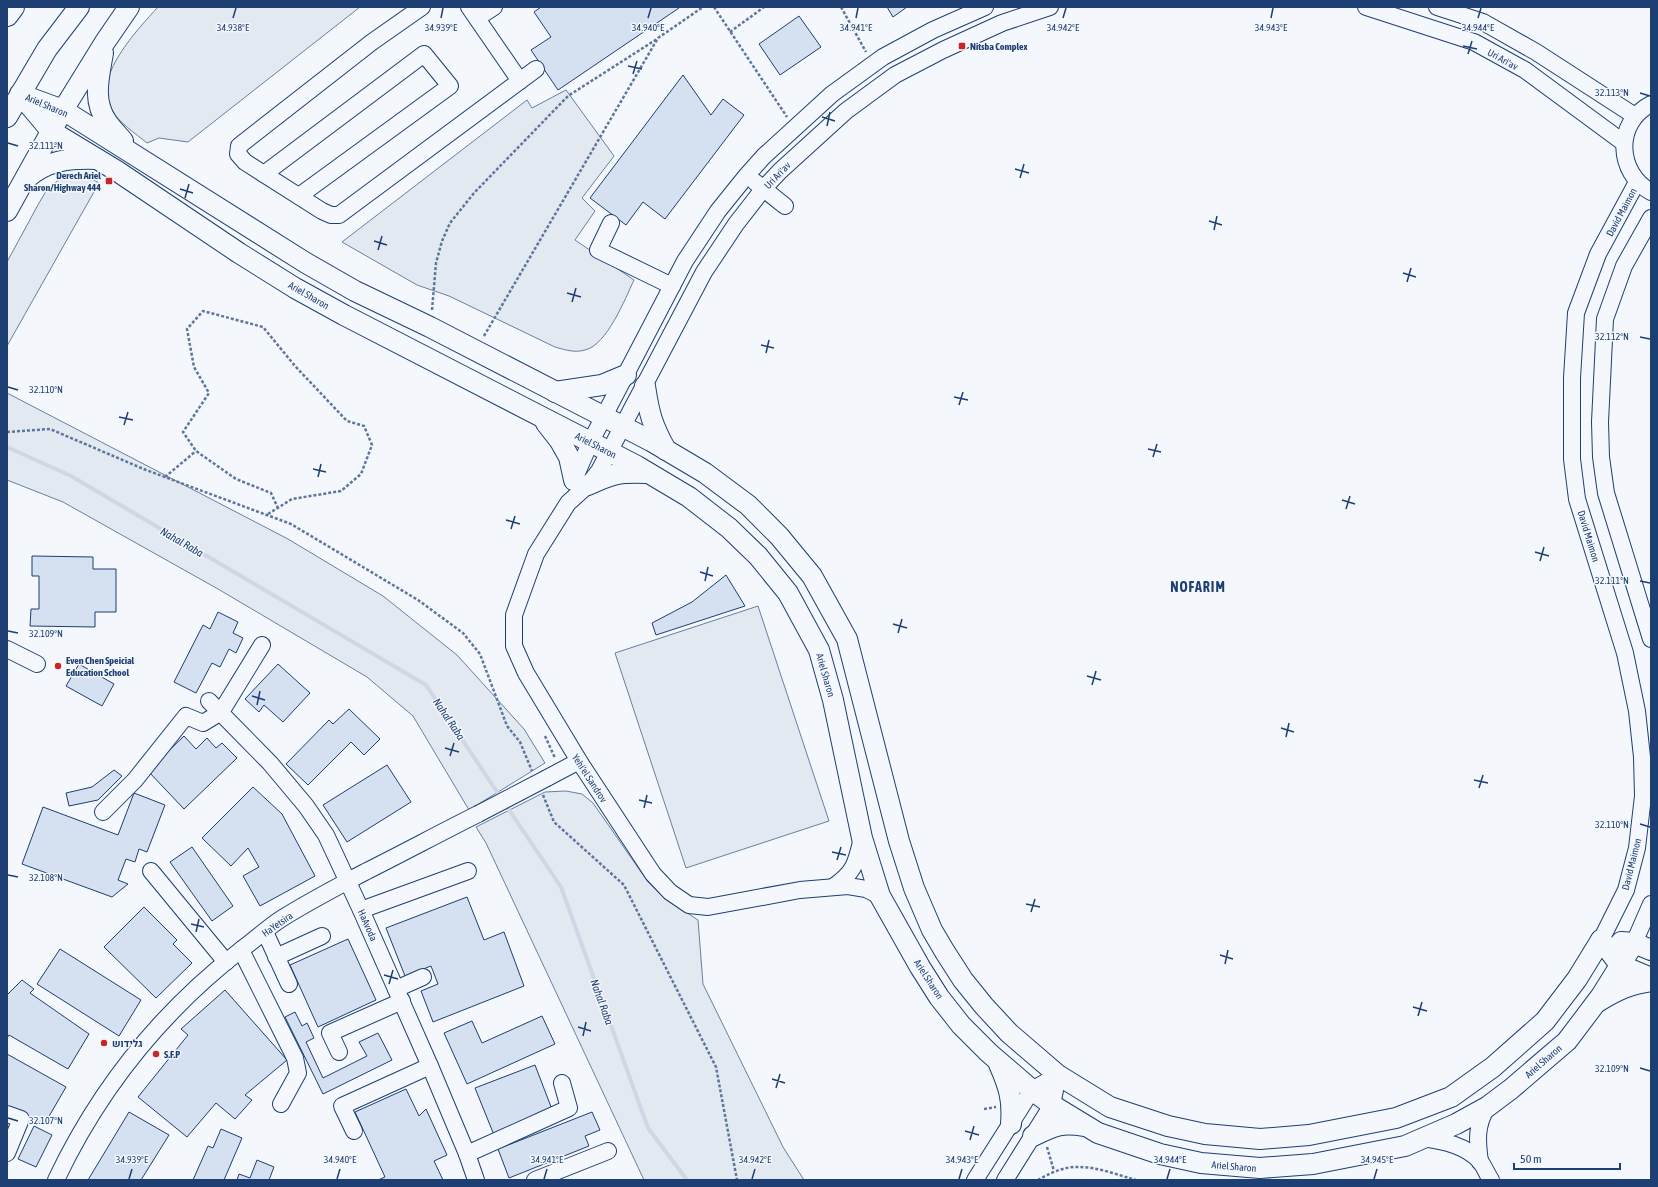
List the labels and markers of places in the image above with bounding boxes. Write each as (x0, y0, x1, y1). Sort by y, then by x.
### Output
marker: Nitsba Complex (957, 41, 967, 51)
place label: Nitsba Complex (970, 41, 1028, 52)
place label: Derech Ariel Sharon/Highway 444 (24, 170, 101, 193)
marker: Derech Ariel Sharon/Highway 444 (104, 176, 114, 186)
place label: Even Chen Speicial Education School (66, 655, 135, 678)
marker: Even Chen Speicial Education School (53, 661, 63, 671)
marker: גלידוש (99, 1038, 109, 1048)
place label: גלידוש (112, 1038, 143, 1049)
marker: S.F.P (151, 1049, 161, 1059)
place label: S.F.P (164, 1049, 180, 1060)

